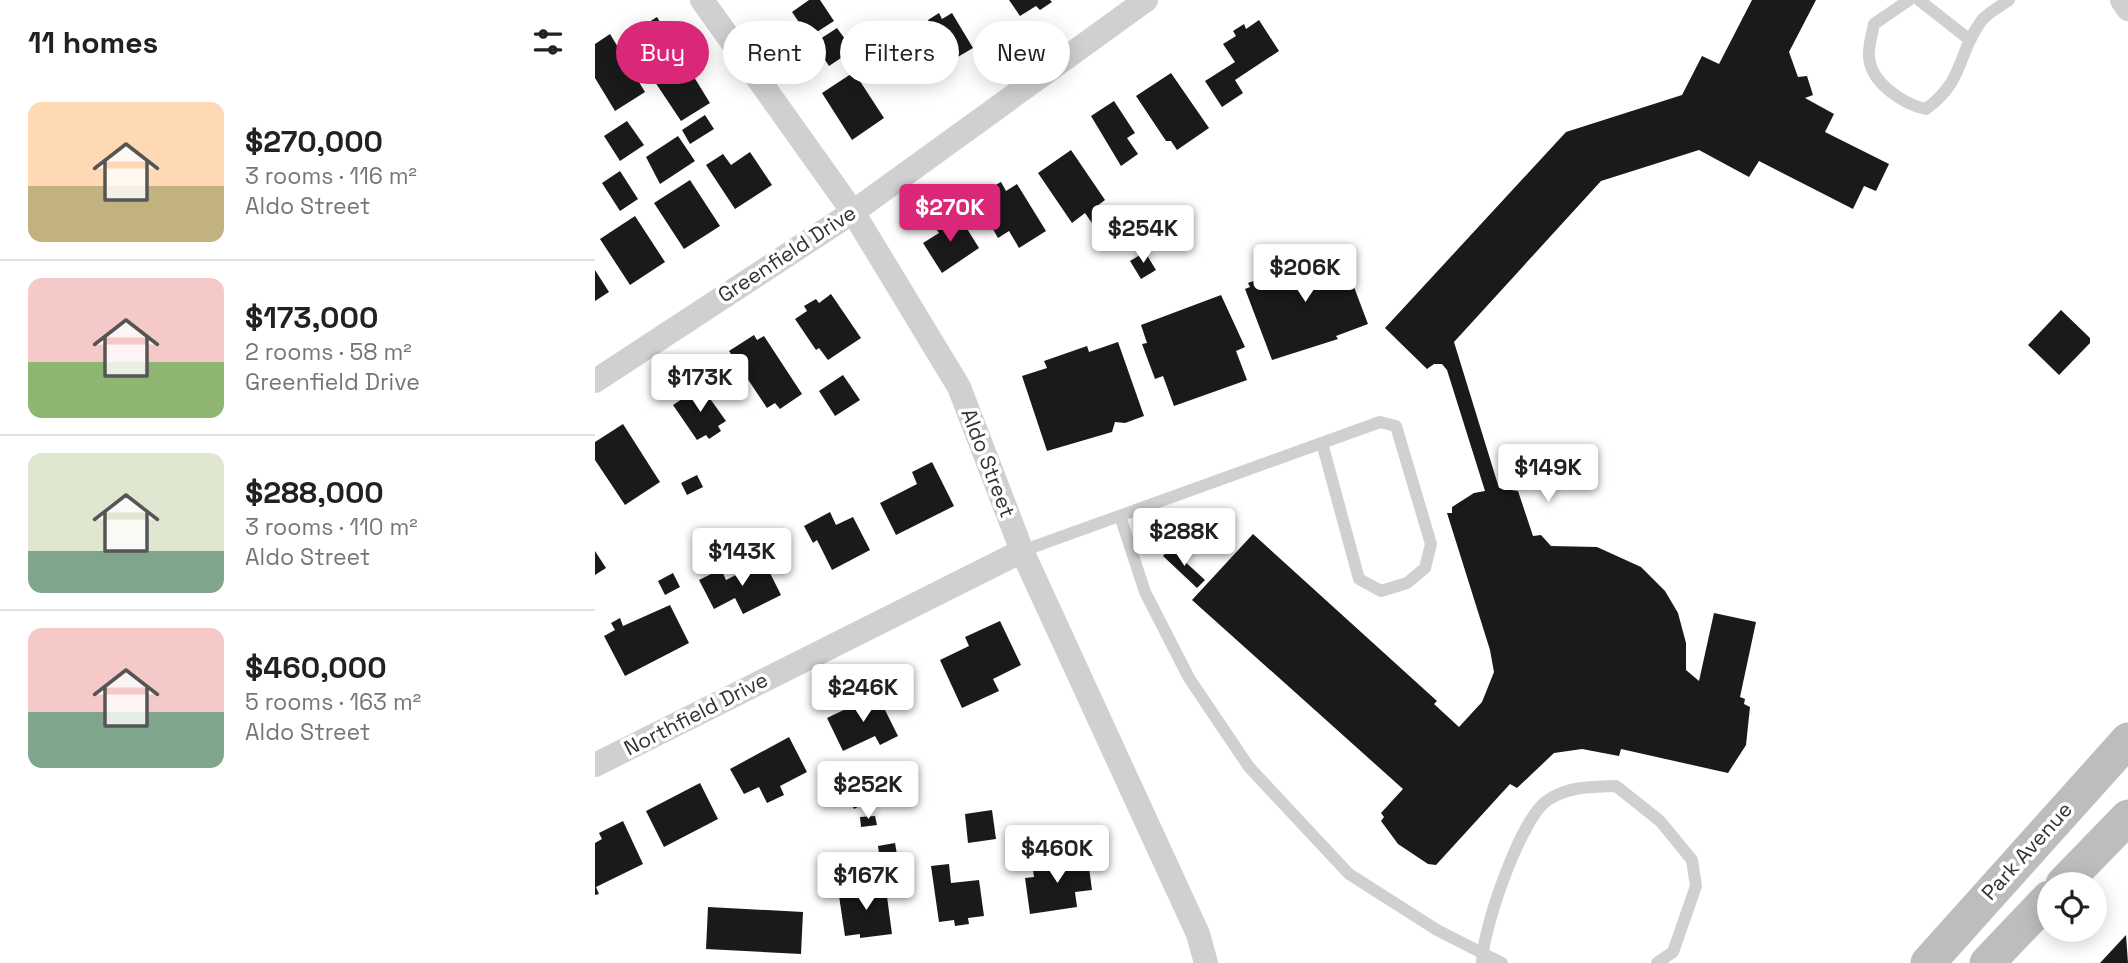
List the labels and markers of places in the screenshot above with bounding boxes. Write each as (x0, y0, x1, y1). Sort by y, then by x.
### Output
pin: $270K (901, 184, 999, 244)
pin: $254K (1094, 205, 1192, 265)
pin: $206K (1256, 244, 1354, 304)
pin: $173K (651, 354, 749, 414)
pin: $149K (1499, 444, 1597, 504)
pin: $288K (1135, 508, 1233, 568)
pin: $143K (693, 528, 791, 588)
pin: $246K (814, 664, 912, 724)
pin: $252K (819, 762, 917, 821)
pin: $460K (1008, 826, 1106, 885)
pin: $167K (817, 852, 915, 912)

